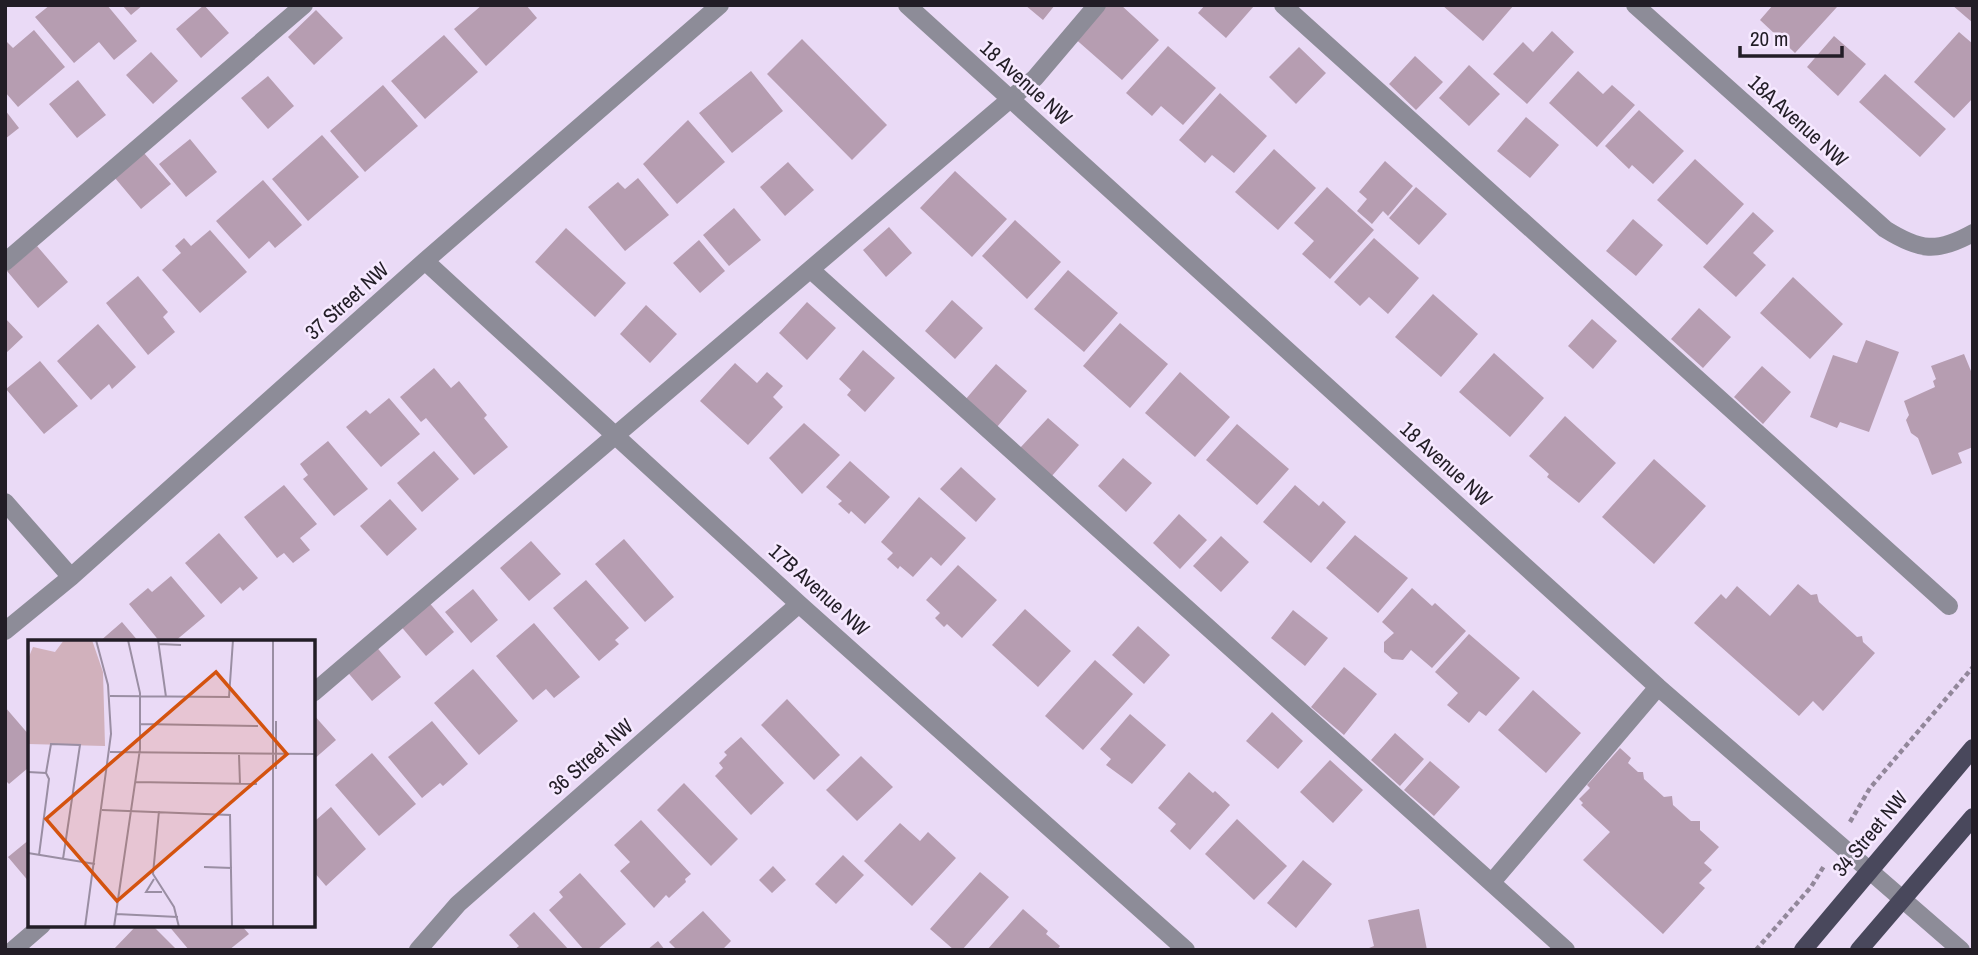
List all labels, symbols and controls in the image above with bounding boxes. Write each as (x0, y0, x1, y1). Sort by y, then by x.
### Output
scale bar (1740, 14, 1842, 58)
text: 20 m (1750, 24, 1788, 53)
street label: 18 Avenue NW (974, 34, 1079, 132)
street label: 18A Avenue NW (1742, 68, 1855, 174)
street label: 37 Street NW (299, 255, 395, 346)
street label: 18 Avenue NW (1394, 415, 1499, 513)
street label: 17B Avenue NW (763, 537, 876, 643)
inset map (28, 640, 315, 927)
street label: 36 Street NW (542, 711, 640, 801)
street label: 34 Street NW (1825, 784, 1914, 883)

